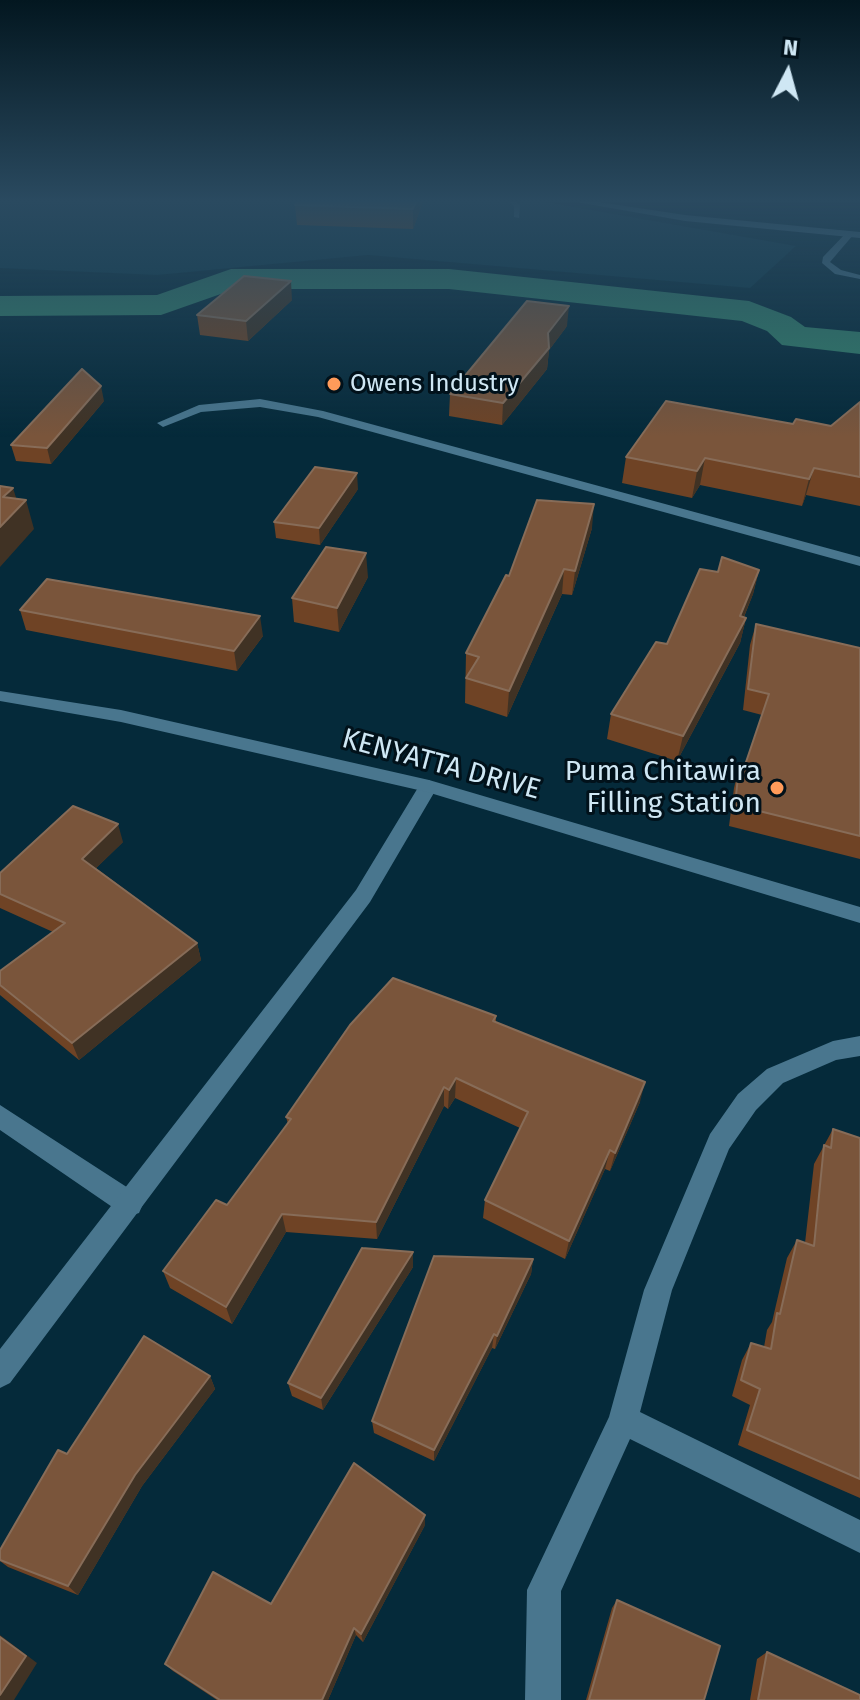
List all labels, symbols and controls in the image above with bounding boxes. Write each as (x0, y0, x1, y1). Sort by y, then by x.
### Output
north arrow (748, 32, 828, 112)
text: N (782, 33, 799, 62)
place label: Owens Industry (350, 370, 519, 398)
marker: Owens Industry (325, 375, 343, 393)
street label: KENYATTA DRIVE (338, 722, 544, 808)
place label: Puma Chitawira Filling Station (565, 755, 761, 821)
marker: Puma Chitawira Filling Station (768, 779, 786, 797)

